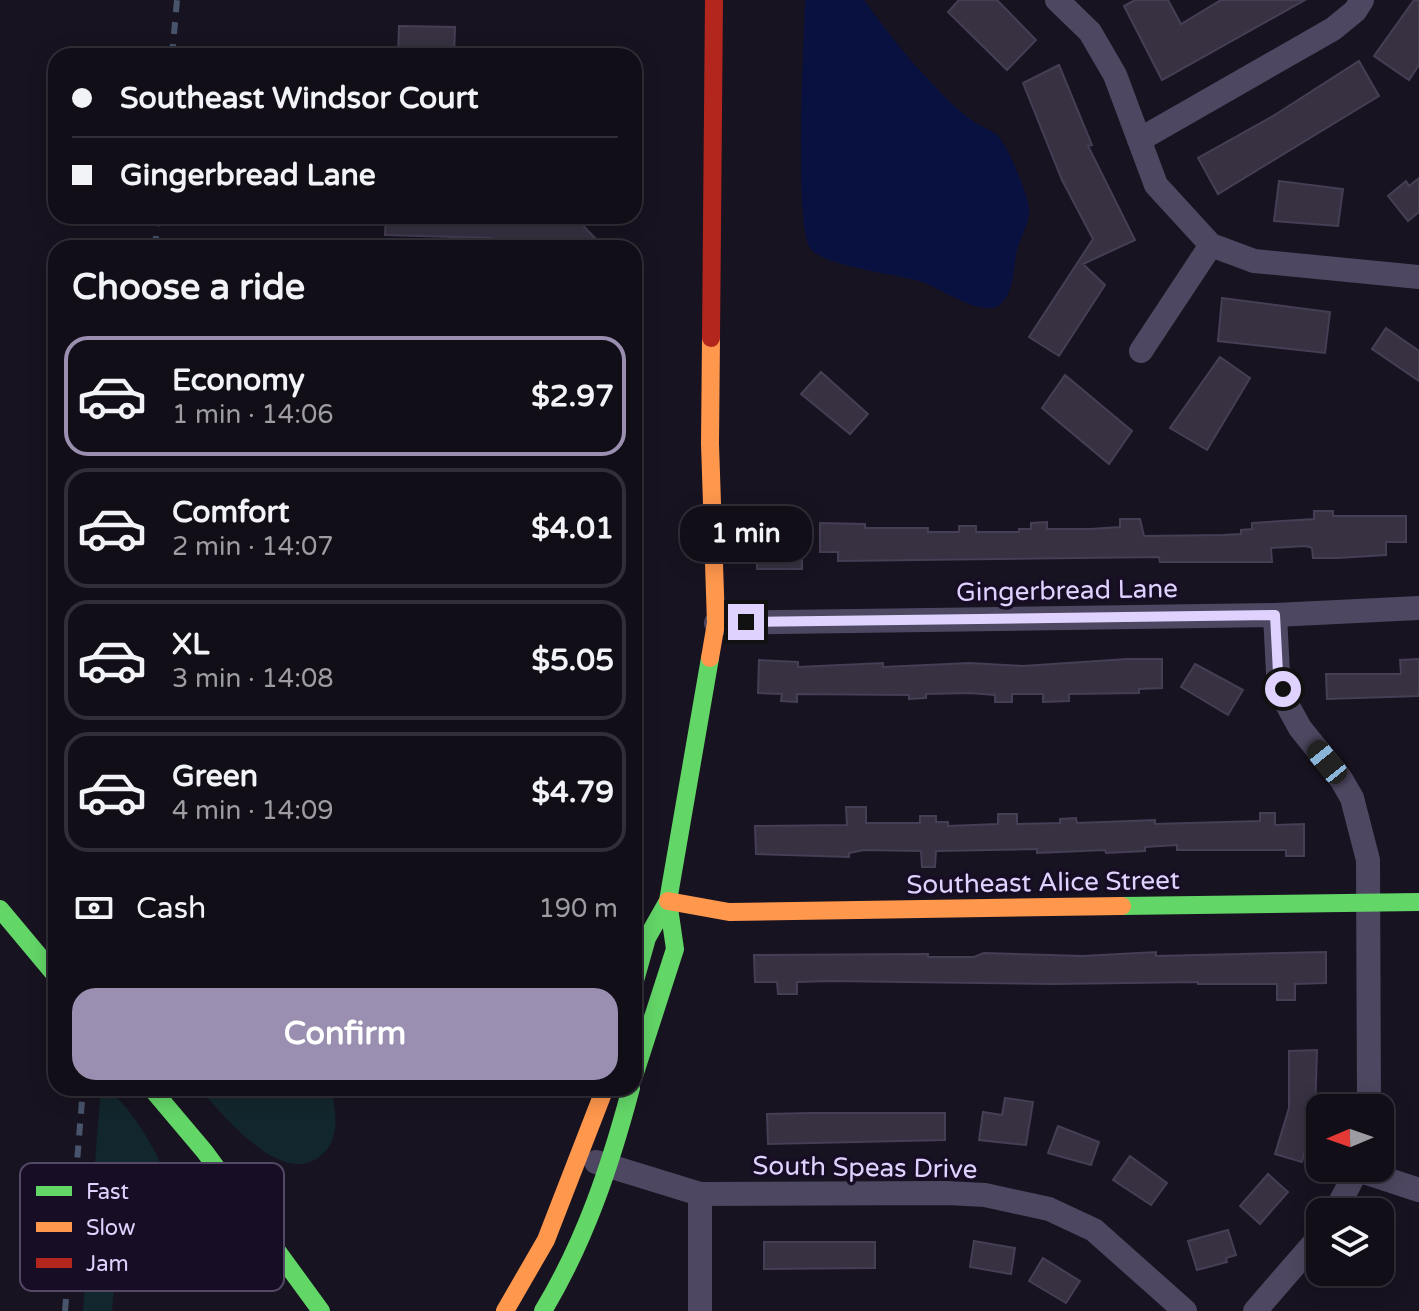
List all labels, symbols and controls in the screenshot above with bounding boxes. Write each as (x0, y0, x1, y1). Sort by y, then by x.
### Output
text: Southeast Windsor Court (120, 80, 479, 117)
text: Gingerbread Lane (120, 157, 376, 194)
text: Choose a ride (72, 266, 305, 309)
icon: car (76, 360, 148, 432)
text: Economy (172, 362, 305, 399)
text: $2.97 (531, 378, 614, 415)
text: 1 min · 14:06 (172, 399, 334, 430)
icon: car (76, 492, 148, 564)
text: Comfort (172, 494, 290, 531)
callout: 1 min (680, 506, 812, 562)
text: $4.01 (531, 510, 614, 547)
text: 1 min (711, 518, 781, 549)
text: 2 min · 14:07 (172, 531, 334, 562)
street label: Gingerbread Lane (956, 573, 1178, 608)
route end (728, 604, 764, 640)
icon: car (76, 624, 148, 696)
text: XL (172, 626, 209, 663)
text: $5.05 (532, 642, 614, 679)
text: 3 min · 14:08 (172, 663, 334, 694)
route start (1265, 671, 1301, 707)
car (1303, 736, 1351, 788)
icon: car (76, 756, 148, 828)
text: Green (172, 758, 258, 795)
text: $4.79 (532, 774, 614, 811)
text: 4 min · 14:09 (172, 795, 334, 826)
street label: Southeast Alice Street (906, 865, 1180, 900)
icon: cash (72, 886, 116, 930)
text: Cash (136, 890, 206, 927)
text: 190 m (538, 893, 618, 924)
button: Confirm (72, 988, 618, 1080)
north arrow (1306, 1094, 1394, 1182)
map controls (1306, 1094, 1394, 1286)
street label: South Speas Drive (752, 1150, 978, 1185)
legend (20, 1163, 284, 1291)
text: Fast (86, 1179, 129, 1205)
button: layers (1306, 1198, 1394, 1286)
text: Slow (86, 1215, 136, 1241)
text: Jam (86, 1251, 129, 1277)

